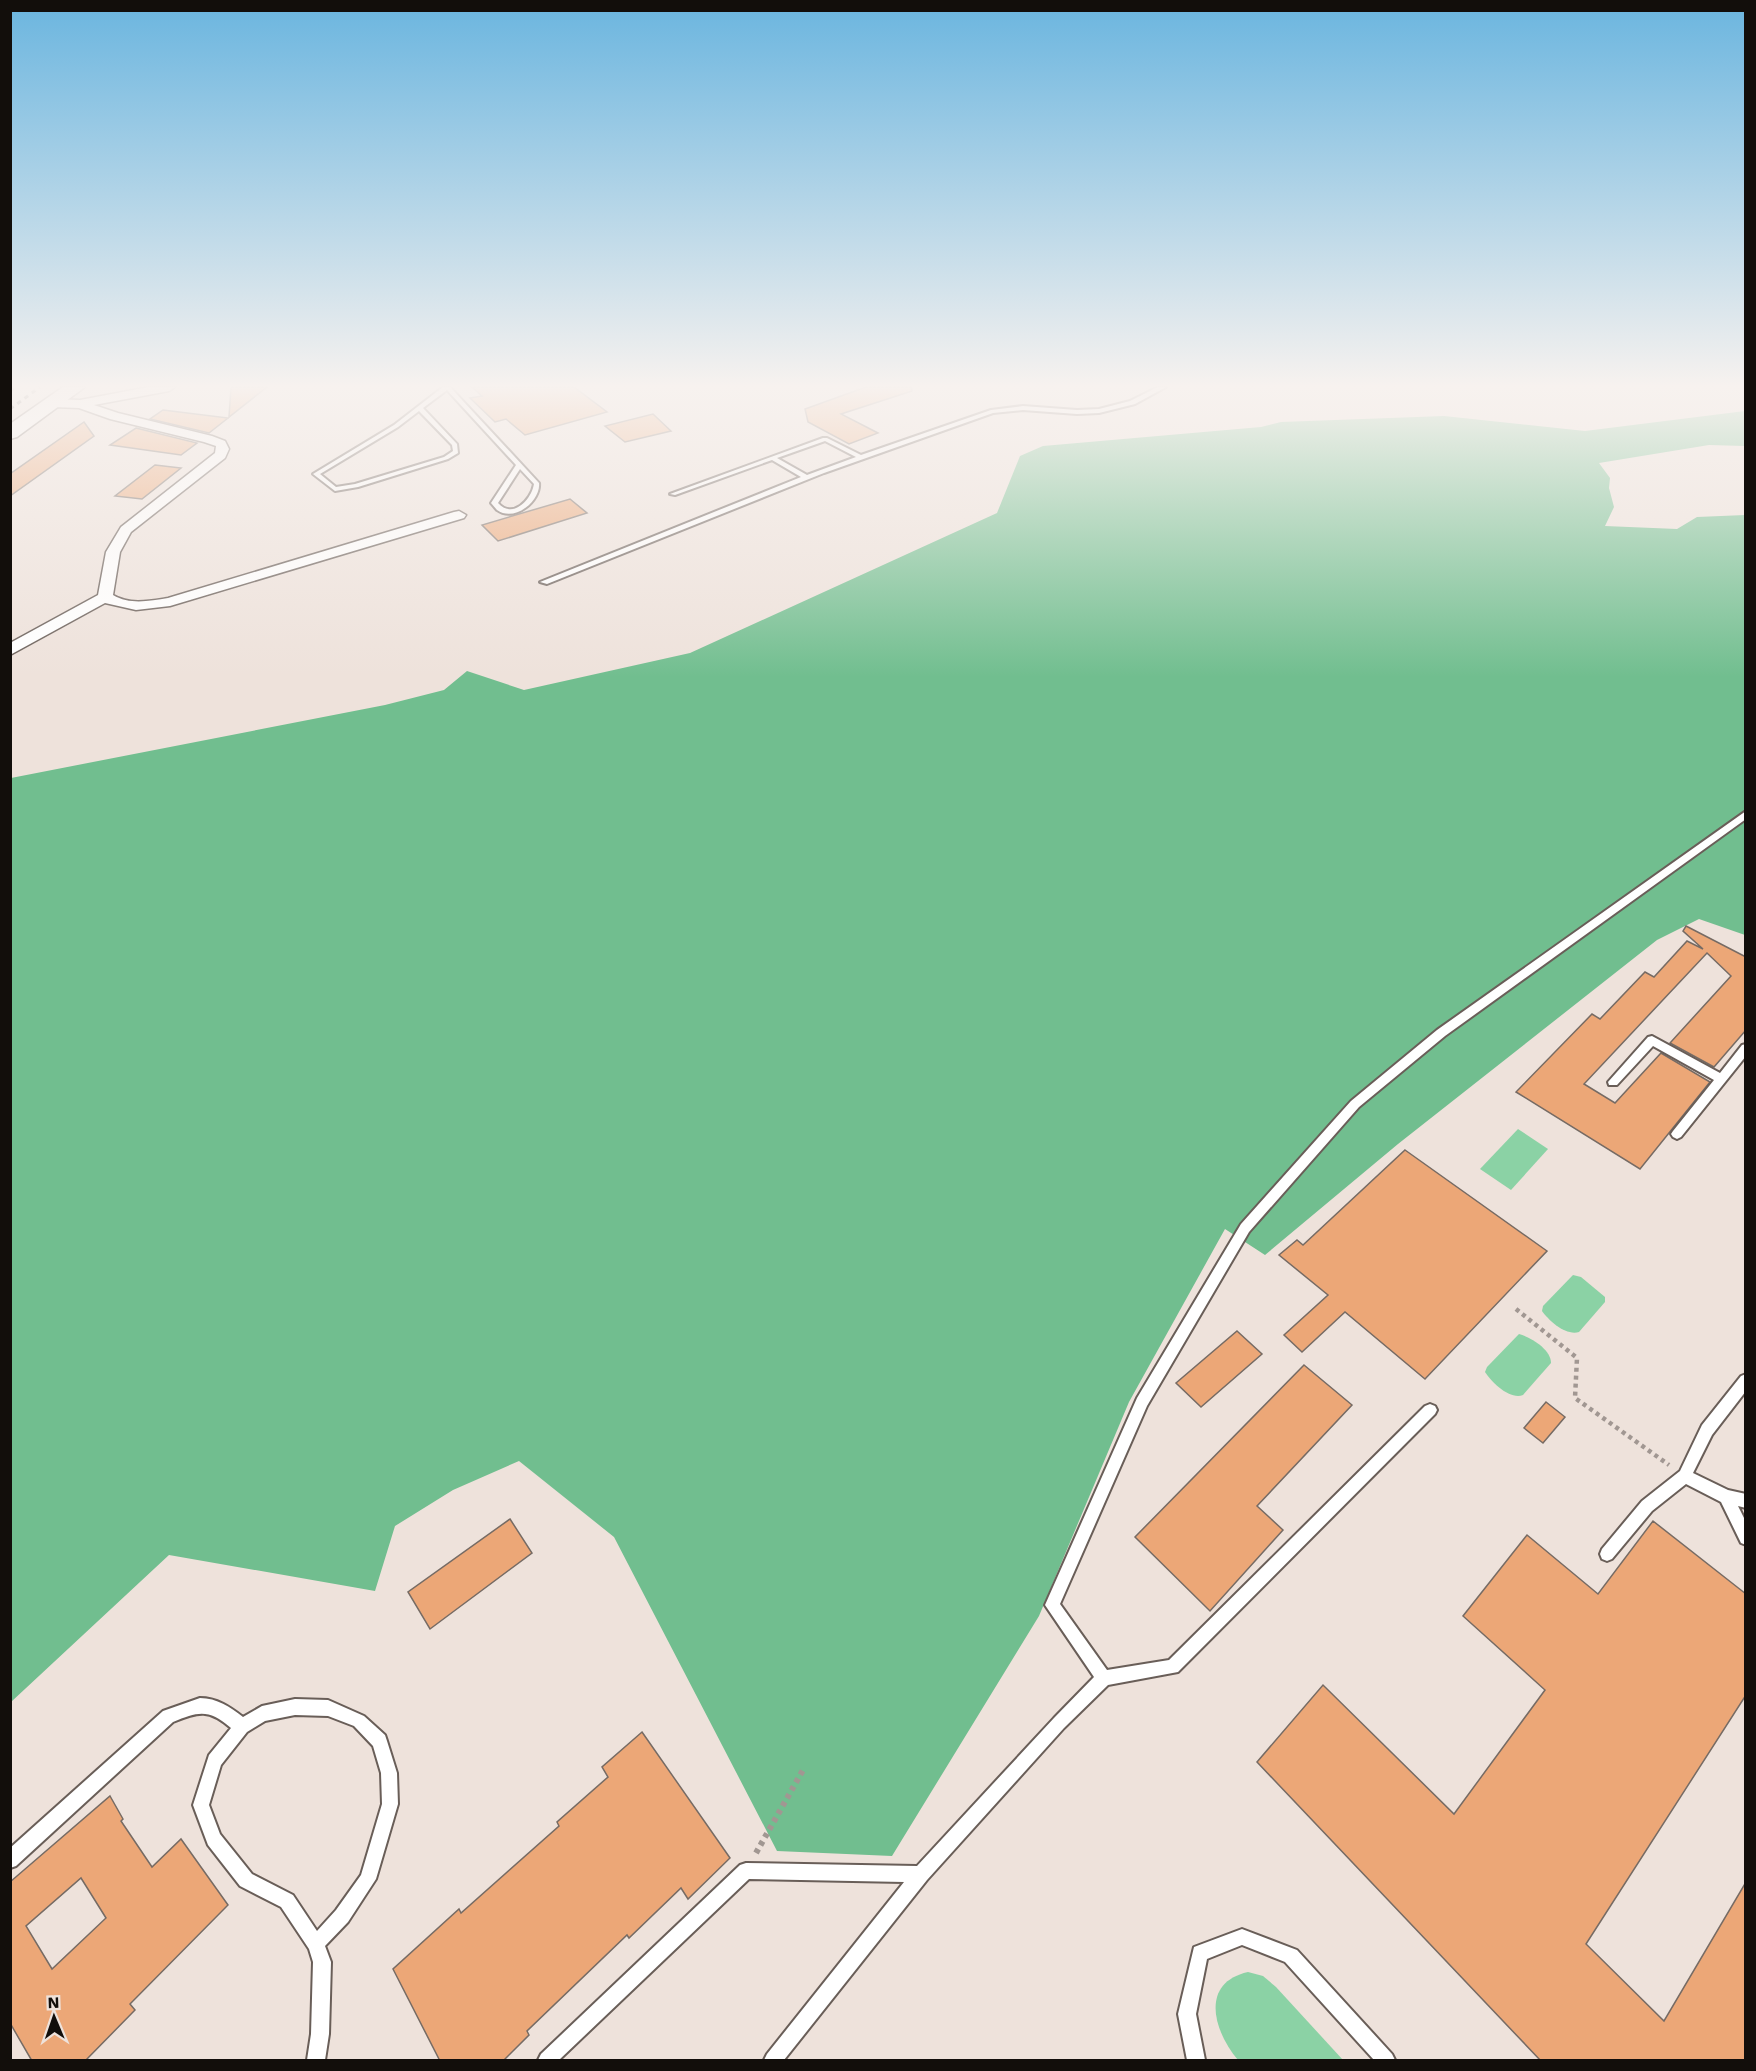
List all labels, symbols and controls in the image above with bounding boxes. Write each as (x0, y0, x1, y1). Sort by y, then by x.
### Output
north arrow (24, 1987, 84, 2047)
text: N (47, 1993, 60, 2012)

